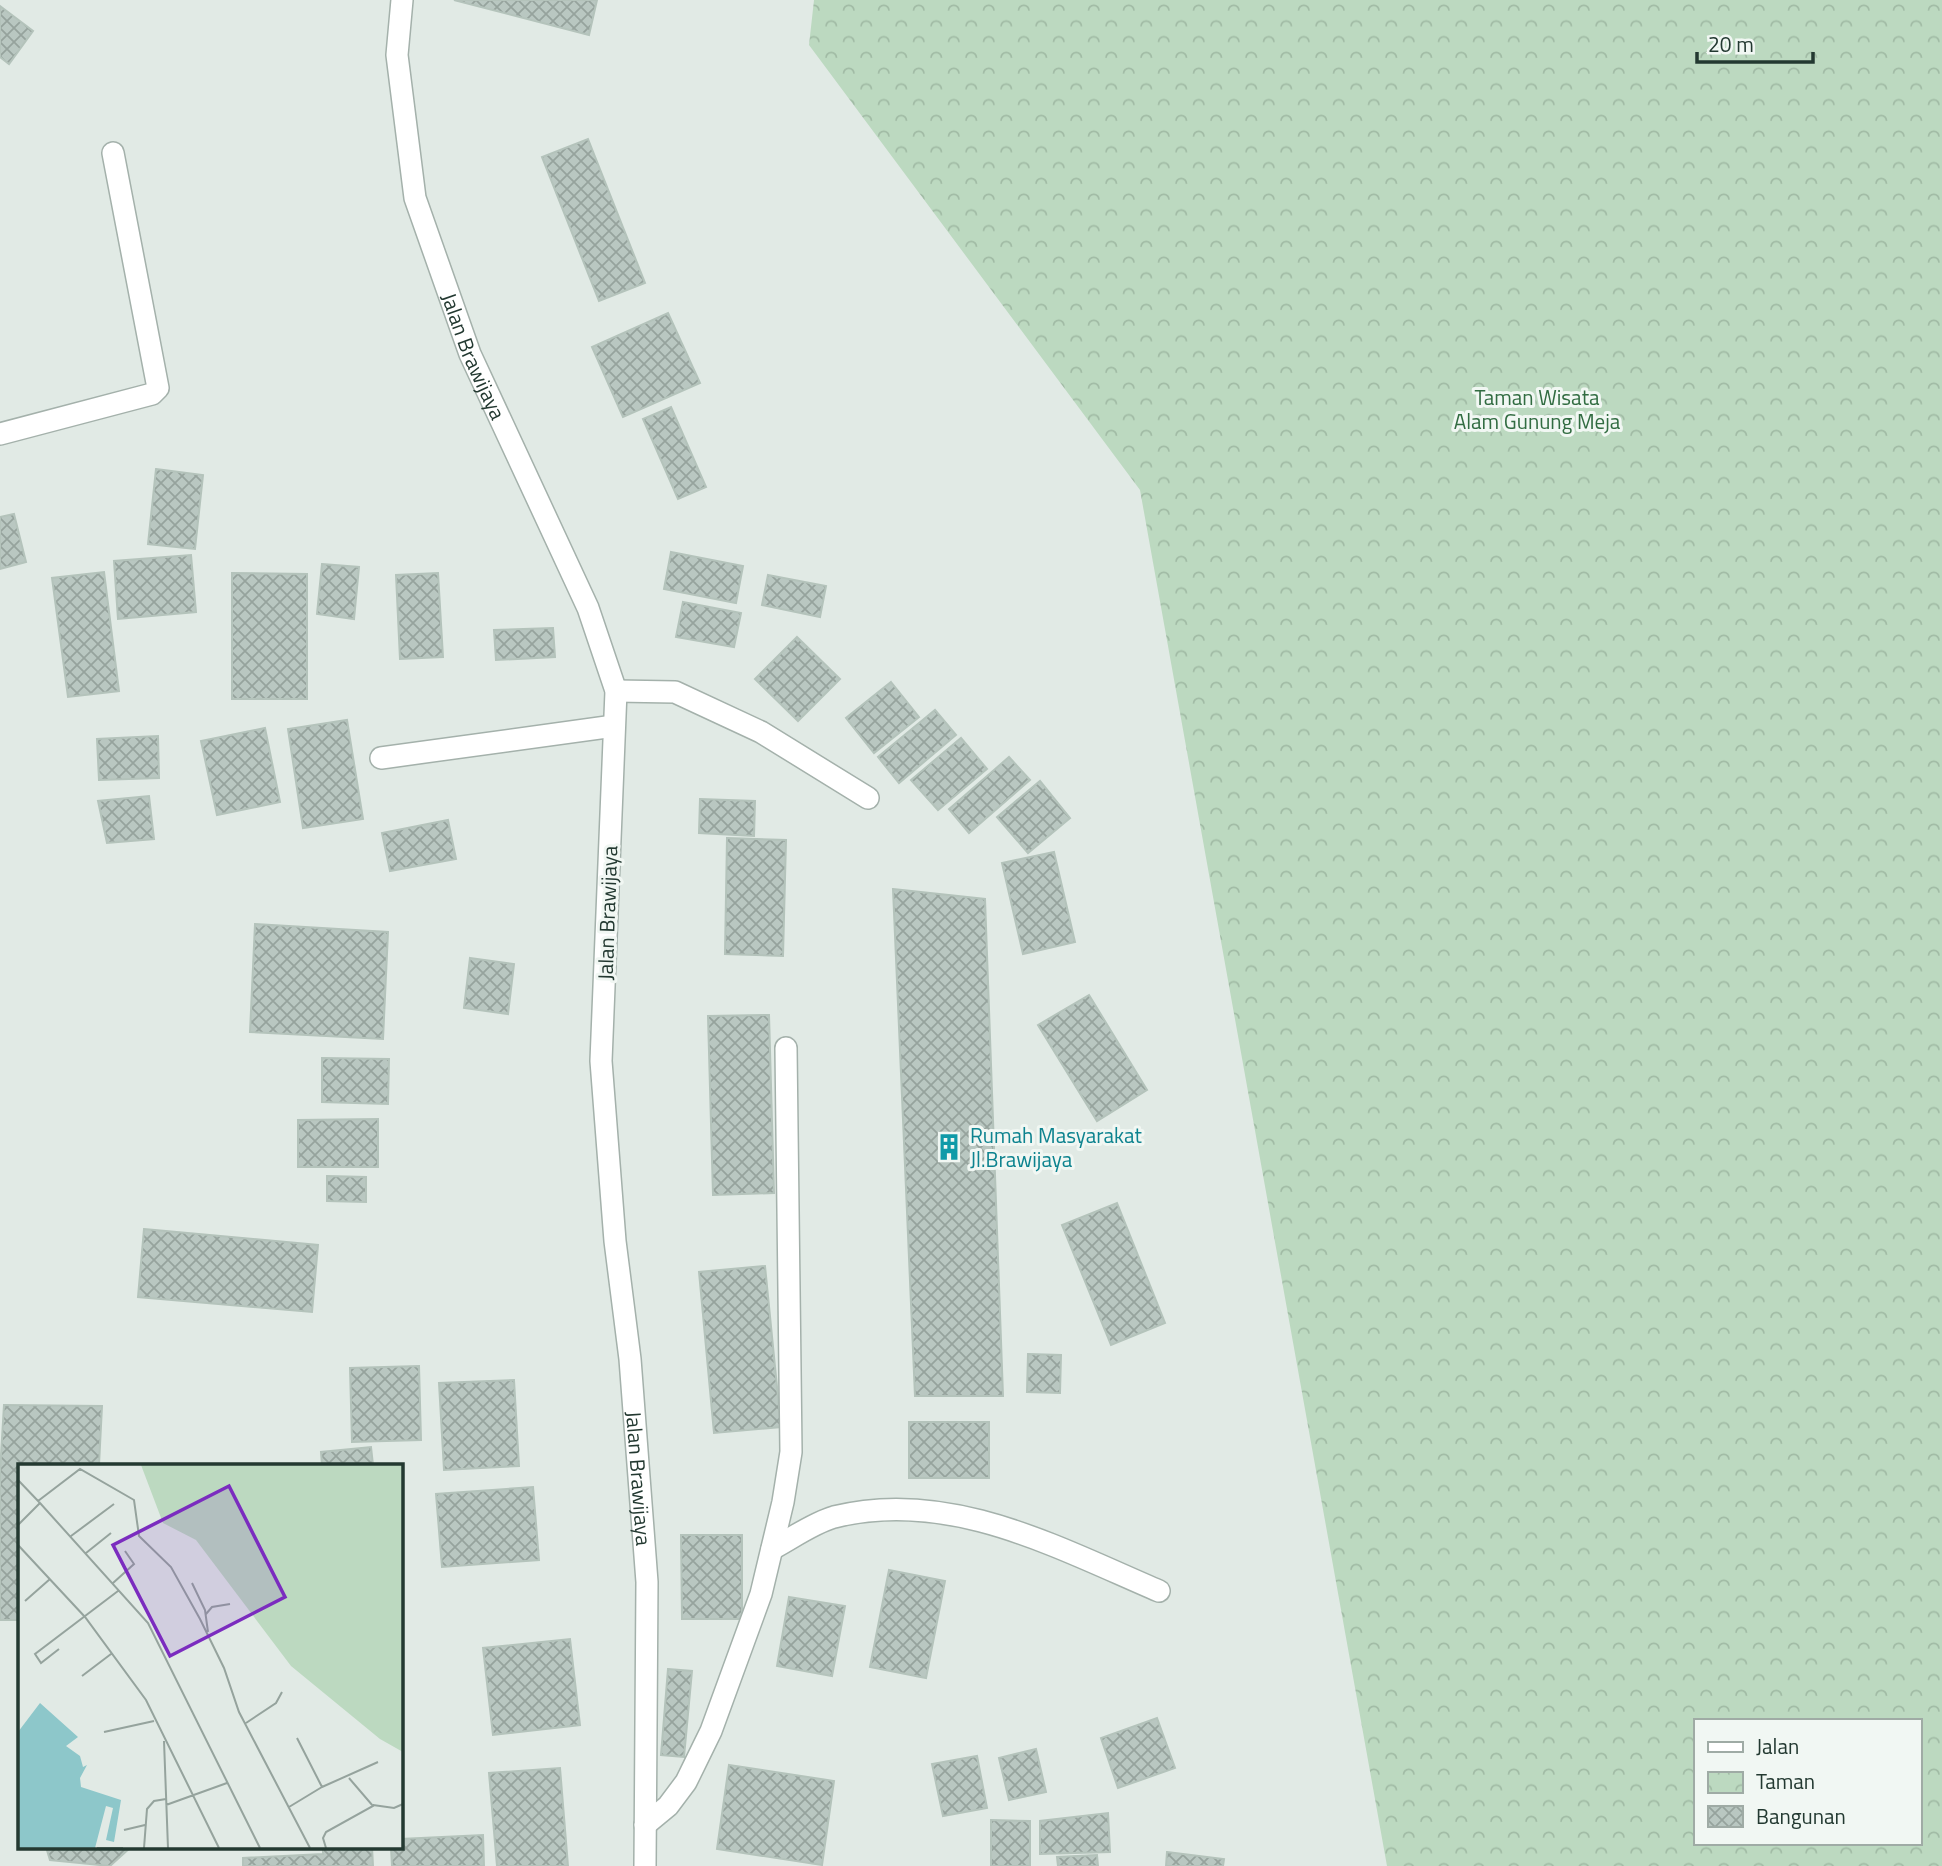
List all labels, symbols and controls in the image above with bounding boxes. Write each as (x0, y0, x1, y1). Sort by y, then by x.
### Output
scale bar (1697, 21, 1812, 65)
text: 20 m (1708, 28, 1754, 60)
street label: Jalan Brawijaya (434, 288, 514, 425)
park label: Taman Wisata Alam Gunung Meja (1454, 381, 1621, 437)
street label: Jalan Brawijaya (589, 845, 625, 981)
place label: Rumah Masyarakat Jl.Brawijaya (970, 1119, 1143, 1175)
building icon: Rumah Masyarakat Jl.Brawijaya (934, 1132, 964, 1162)
street label: Jalan Brawijaya (618, 1410, 660, 1547)
inset map (18, 1464, 402, 1848)
legend (1694, 1719, 1921, 1845)
text: Jalan (1756, 1730, 1799, 1762)
text: Taman (1756, 1765, 1815, 1797)
text: Bangunan (1756, 1800, 1846, 1832)

